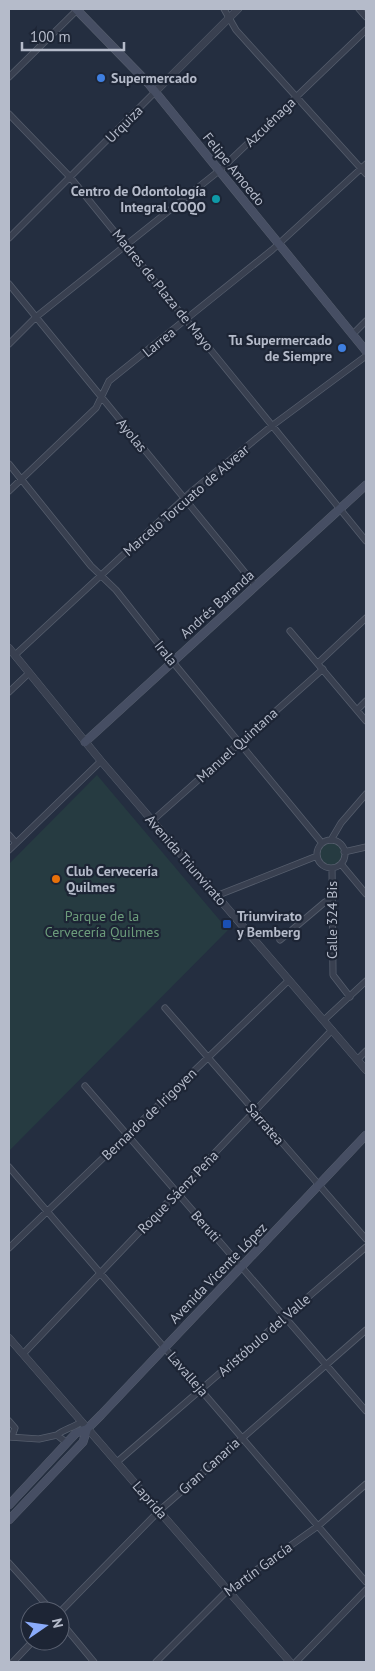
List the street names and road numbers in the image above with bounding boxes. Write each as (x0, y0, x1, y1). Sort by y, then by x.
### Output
street label: Azcuénaga (241, 93, 299, 151)
street label: Urquiza (101, 101, 147, 147)
street label: Felipe Amoedo (199, 129, 269, 209)
street label: Madres de Plaza de Mayo (108, 225, 218, 355)
street label: Larrea (139, 323, 179, 361)
street label: Ayolas (113, 414, 151, 456)
street label: Marcelo Torcuato de Alvear (119, 440, 253, 560)
street label: Andrés Baranda (176, 566, 258, 642)
street label: Irala (151, 637, 181, 669)
street label: Manuel Quintana (193, 704, 281, 786)
street label: Avenida Triunvirato (142, 811, 230, 909)
street label: Calle 324 Bis (323, 881, 341, 959)
street label: Bernardo de Irigoyen (98, 1064, 200, 1164)
street label: Sarratea (242, 1099, 288, 1149)
street label: Roque Sáenz Peña (134, 1147, 222, 1237)
street label: Beruti (187, 1207, 225, 1245)
street label: Avenida Vicente López (165, 1219, 271, 1327)
street label: Aristóbulo del Valle (214, 1290, 314, 1380)
street label: Lavalleja (164, 1348, 212, 1400)
street label: Gran Canaria (175, 1434, 243, 1498)
street label: Laprida (129, 1477, 171, 1523)
street label: Martín García (220, 1538, 296, 1600)

